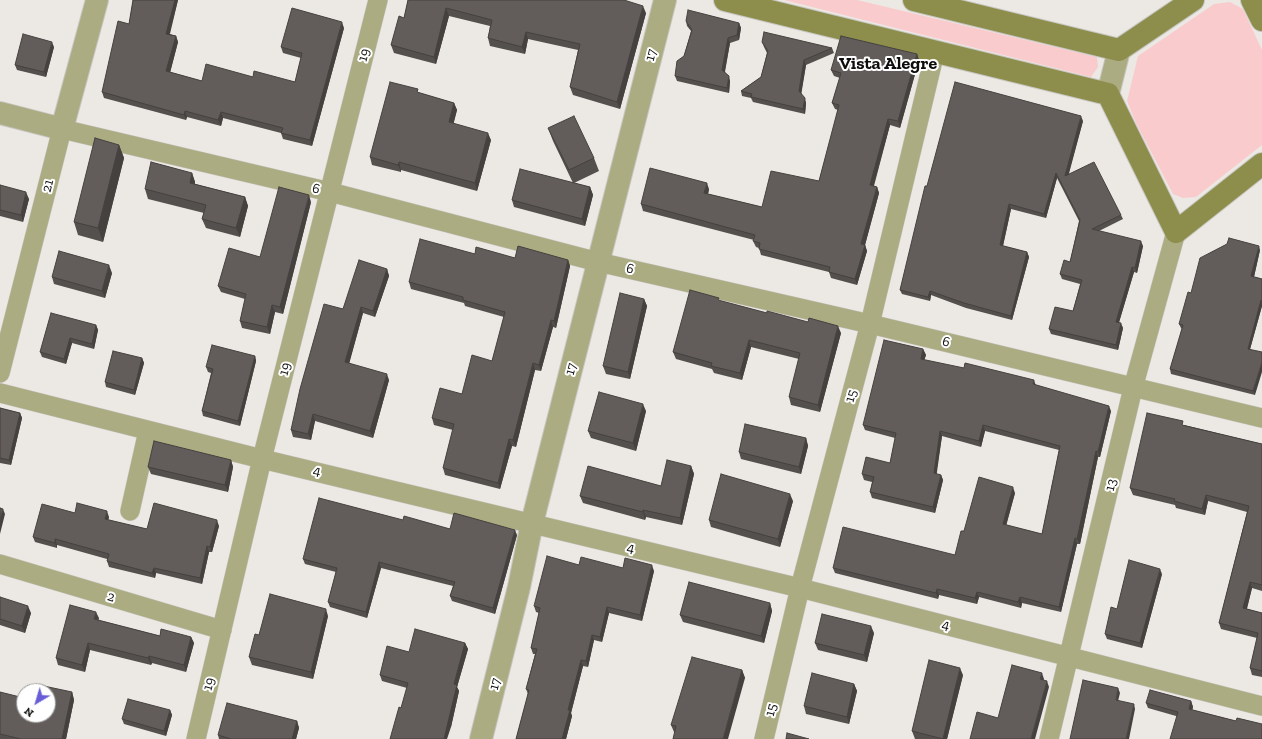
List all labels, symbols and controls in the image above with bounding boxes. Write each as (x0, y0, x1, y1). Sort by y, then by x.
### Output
street label: 19 (354, 47, 374, 63)
street label: 17 (641, 47, 661, 63)
district label: Vista Alegre (839, 53, 937, 75)
street label: 21 (38, 178, 58, 194)
street label: 6 (310, 180, 322, 198)
street label: 6 (624, 260, 636, 278)
street label: 6 (940, 333, 952, 351)
street label: 19 (275, 361, 295, 377)
street label: 17 (561, 361, 581, 377)
street label: 15 (841, 388, 861, 404)
street label: 4 (311, 462, 323, 480)
street label: 13 (1101, 477, 1121, 493)
street label: 4 (625, 539, 637, 557)
street label: 2 (105, 588, 117, 606)
street label: 4 (940, 616, 952, 634)
street label: 19 (199, 676, 219, 692)
street label: 17 (485, 676, 505, 692)
north arrow (16, 683, 56, 723)
street label: 15 (761, 702, 781, 718)
text: N (22, 704, 36, 720)

